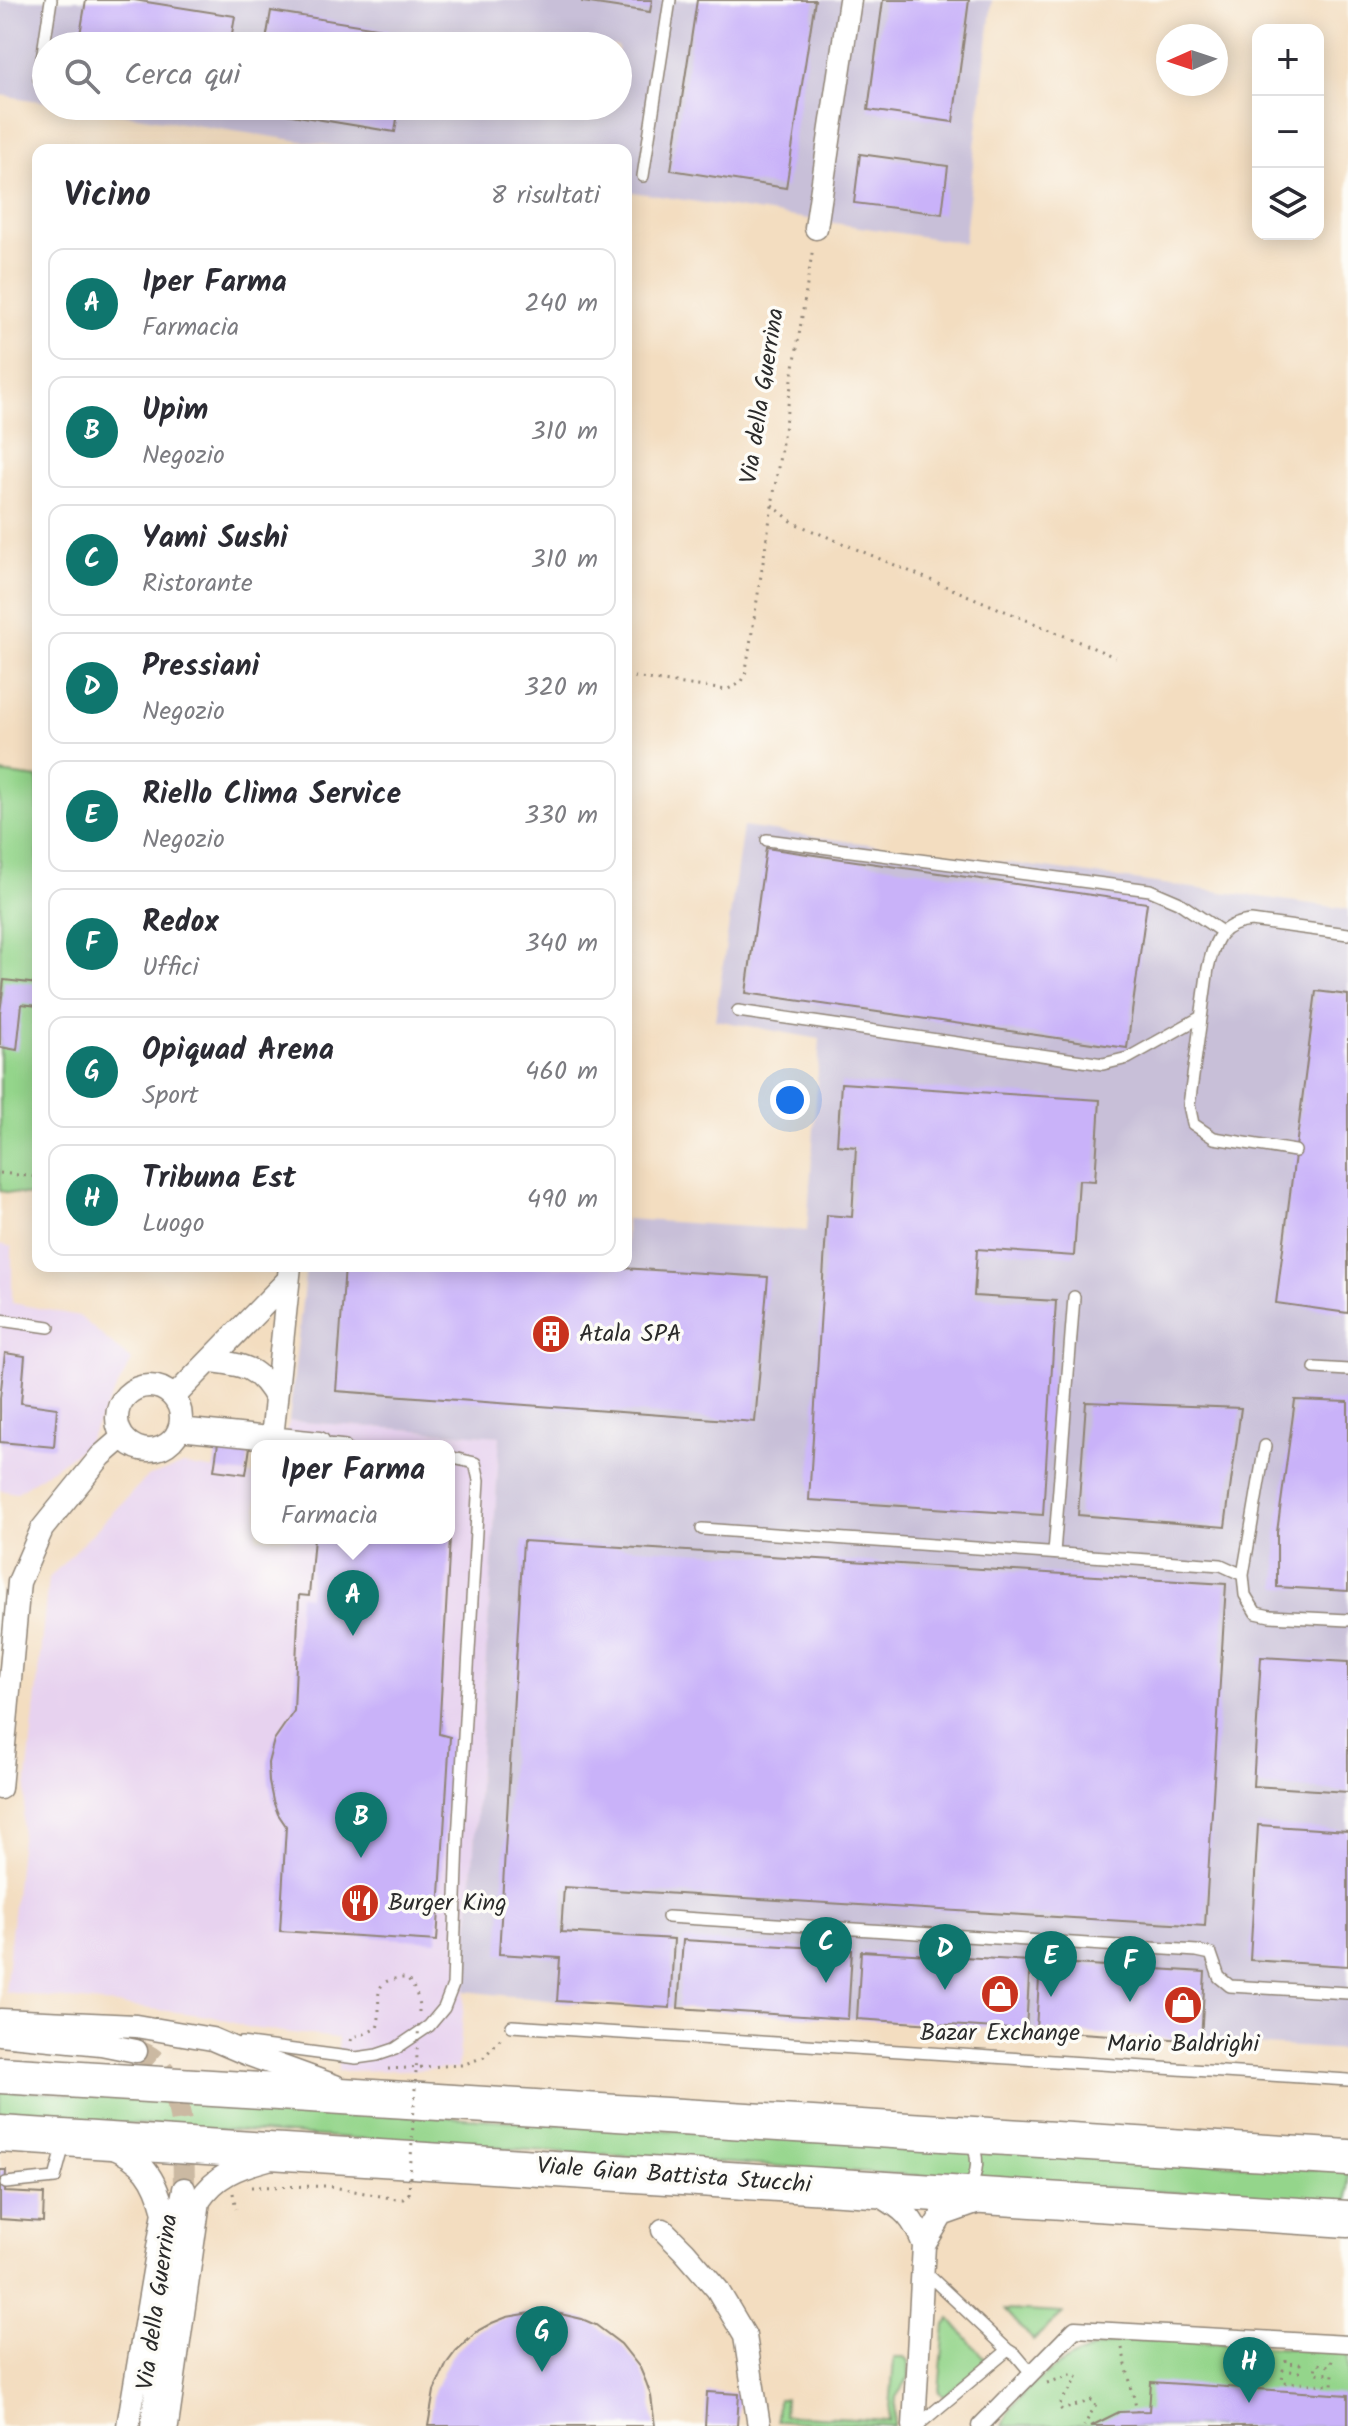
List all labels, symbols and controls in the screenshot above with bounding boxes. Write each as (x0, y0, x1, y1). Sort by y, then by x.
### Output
north arrow (1156, 24, 1228, 96)
map controls (1252, 24, 1324, 240)
button: + (1252, 24, 1324, 96)
search box (32, 32, 632, 120)
text: Cerca qui (124, 52, 241, 100)
icon: search (60, 54, 104, 98)
button: − (1252, 96, 1324, 168)
button: layers (1252, 168, 1324, 240)
text: Vicino (64, 169, 151, 223)
text: 8 risultati (491, 175, 600, 217)
text: Iper Farma (142, 259, 287, 307)
text: A (84, 283, 100, 325)
text: 240 m (524, 283, 598, 325)
street label: Via della Guerrina (730, 305, 796, 487)
text: Farmacia (142, 307, 239, 349)
text: Upim (142, 387, 208, 435)
text: B (84, 411, 100, 453)
text: 310 m (531, 411, 598, 453)
text: Negozio (142, 435, 225, 477)
text: Yami Sushi (142, 515, 288, 563)
text: C (84, 539, 100, 581)
text: 310 m (531, 539, 598, 581)
text: Ristorante (142, 563, 253, 605)
text: Pressiani (142, 643, 260, 691)
text: D (83, 667, 101, 709)
text: 320 m (524, 667, 598, 709)
text: Negozio (142, 691, 225, 733)
text: Riello Clima Service (142, 771, 401, 819)
text: E (85, 795, 99, 837)
text: 330 m (524, 795, 598, 837)
text: Negozio (142, 819, 225, 861)
text: Redox (142, 899, 219, 947)
text: F (85, 923, 99, 965)
text: 340 m (525, 923, 598, 965)
text: Uffici (142, 947, 199, 989)
text: Opiquad Arena (142, 1027, 334, 1075)
text: G (84, 1051, 100, 1093)
text: 460 m (525, 1051, 598, 1093)
text: Sport (142, 1075, 199, 1117)
your location (770, 1080, 810, 1120)
text: Tribuna Est (142, 1155, 296, 1203)
text: H (84, 1179, 100, 1221)
text: 490 m (527, 1179, 598, 1221)
text: Luogo (142, 1203, 205, 1245)
building icon: Atala SPA (530, 1313, 572, 1355)
place label: Atala SPA (579, 1315, 681, 1354)
popup (251, 1440, 455, 1544)
text: Iper Farma (281, 1447, 425, 1495)
text: Farmacia (281, 1495, 378, 1537)
pin: A (327, 1570, 379, 1636)
pin: B (335, 1792, 387, 1858)
restaurant icon: Burger King (339, 1882, 381, 1924)
place label: Burger King (388, 1884, 507, 1923)
pin: C (800, 1917, 852, 1983)
pin: D (919, 1924, 971, 1990)
pin: E (1025, 1931, 1077, 1997)
pin: F (1104, 1936, 1156, 2002)
shop icon: Bazar Exchange (979, 1973, 1021, 2015)
shop icon: Mario Baldrighi (1162, 1984, 1204, 2026)
place label: Bazar Exchange (920, 2014, 1080, 2053)
place label: Mario Baldrighi (1107, 2025, 1260, 2064)
street label: Viale Gian Battista Stucchi (536, 2147, 814, 2205)
street label: Via della Guerrina (126, 2211, 190, 2393)
pin: G (516, 2306, 568, 2372)
pin: H (1223, 2337, 1275, 2403)

